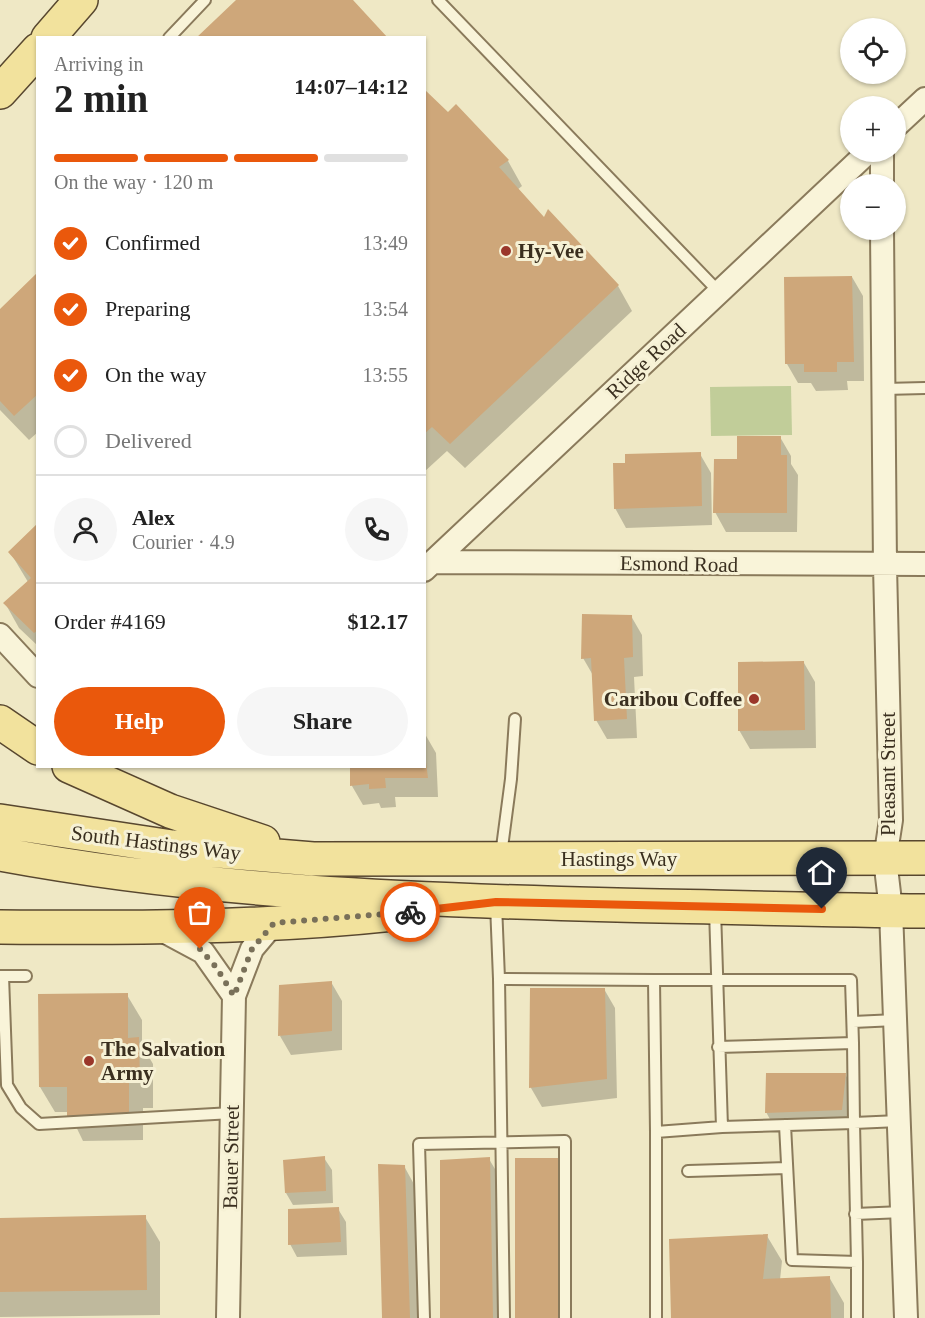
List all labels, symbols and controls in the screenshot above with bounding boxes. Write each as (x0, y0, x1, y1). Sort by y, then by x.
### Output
map controls (840, 18, 906, 240)
button: locate (840, 18, 906, 84)
text: Arriving in (54, 53, 143, 75)
text: 14:07–14:12 (294, 74, 408, 99)
text: 2 min (54, 77, 148, 120)
button: + (840, 96, 906, 162)
text: On the way · 120 m (54, 171, 213, 193)
button: − (840, 174, 906, 240)
icon: check (54, 227, 87, 260)
text: Confirmed (105, 230, 200, 255)
text: 13:49 (362, 232, 408, 254)
place label: Hy-Vee (518, 239, 584, 263)
marker: Hy-Vee (499, 244, 513, 258)
icon: check (54, 293, 87, 326)
text: Preparing (105, 296, 191, 321)
text: 13:54 (362, 298, 408, 320)
street label: Ridge Road (601, 318, 691, 404)
icon: check (54, 359, 87, 392)
text: On the way (105, 362, 206, 387)
text: 13:55 (362, 364, 408, 386)
text: Delivered (105, 428, 192, 453)
button: person (54, 498, 117, 561)
button: phone (345, 498, 408, 561)
text: Alex (132, 505, 175, 530)
text: Courier · 4.9 (132, 531, 235, 553)
street label: Esmond Road (620, 551, 739, 577)
text: Order #4169 (54, 609, 166, 634)
text: $12.17 (348, 609, 408, 634)
button: Help (54, 687, 225, 756)
button: Share (237, 687, 408, 756)
place label: Caribou Coffee (604, 687, 742, 711)
marker: Caribou Coffee (747, 692, 761, 706)
street label: Pleasant Street (876, 712, 900, 836)
street label: South Hastings Way (70, 821, 243, 865)
street label: Hastings Way (561, 847, 678, 871)
pin (796, 847, 847, 909)
icon: home (805, 856, 838, 889)
courier (380, 882, 440, 942)
pin (174, 887, 225, 949)
icon: bag (183, 896, 216, 929)
icon: bike (394, 896, 427, 929)
place label: The Salvation Army (101, 1037, 226, 1085)
marker: The Salvation Army (82, 1054, 96, 1068)
street label: Bauer Street (218, 1104, 244, 1209)

